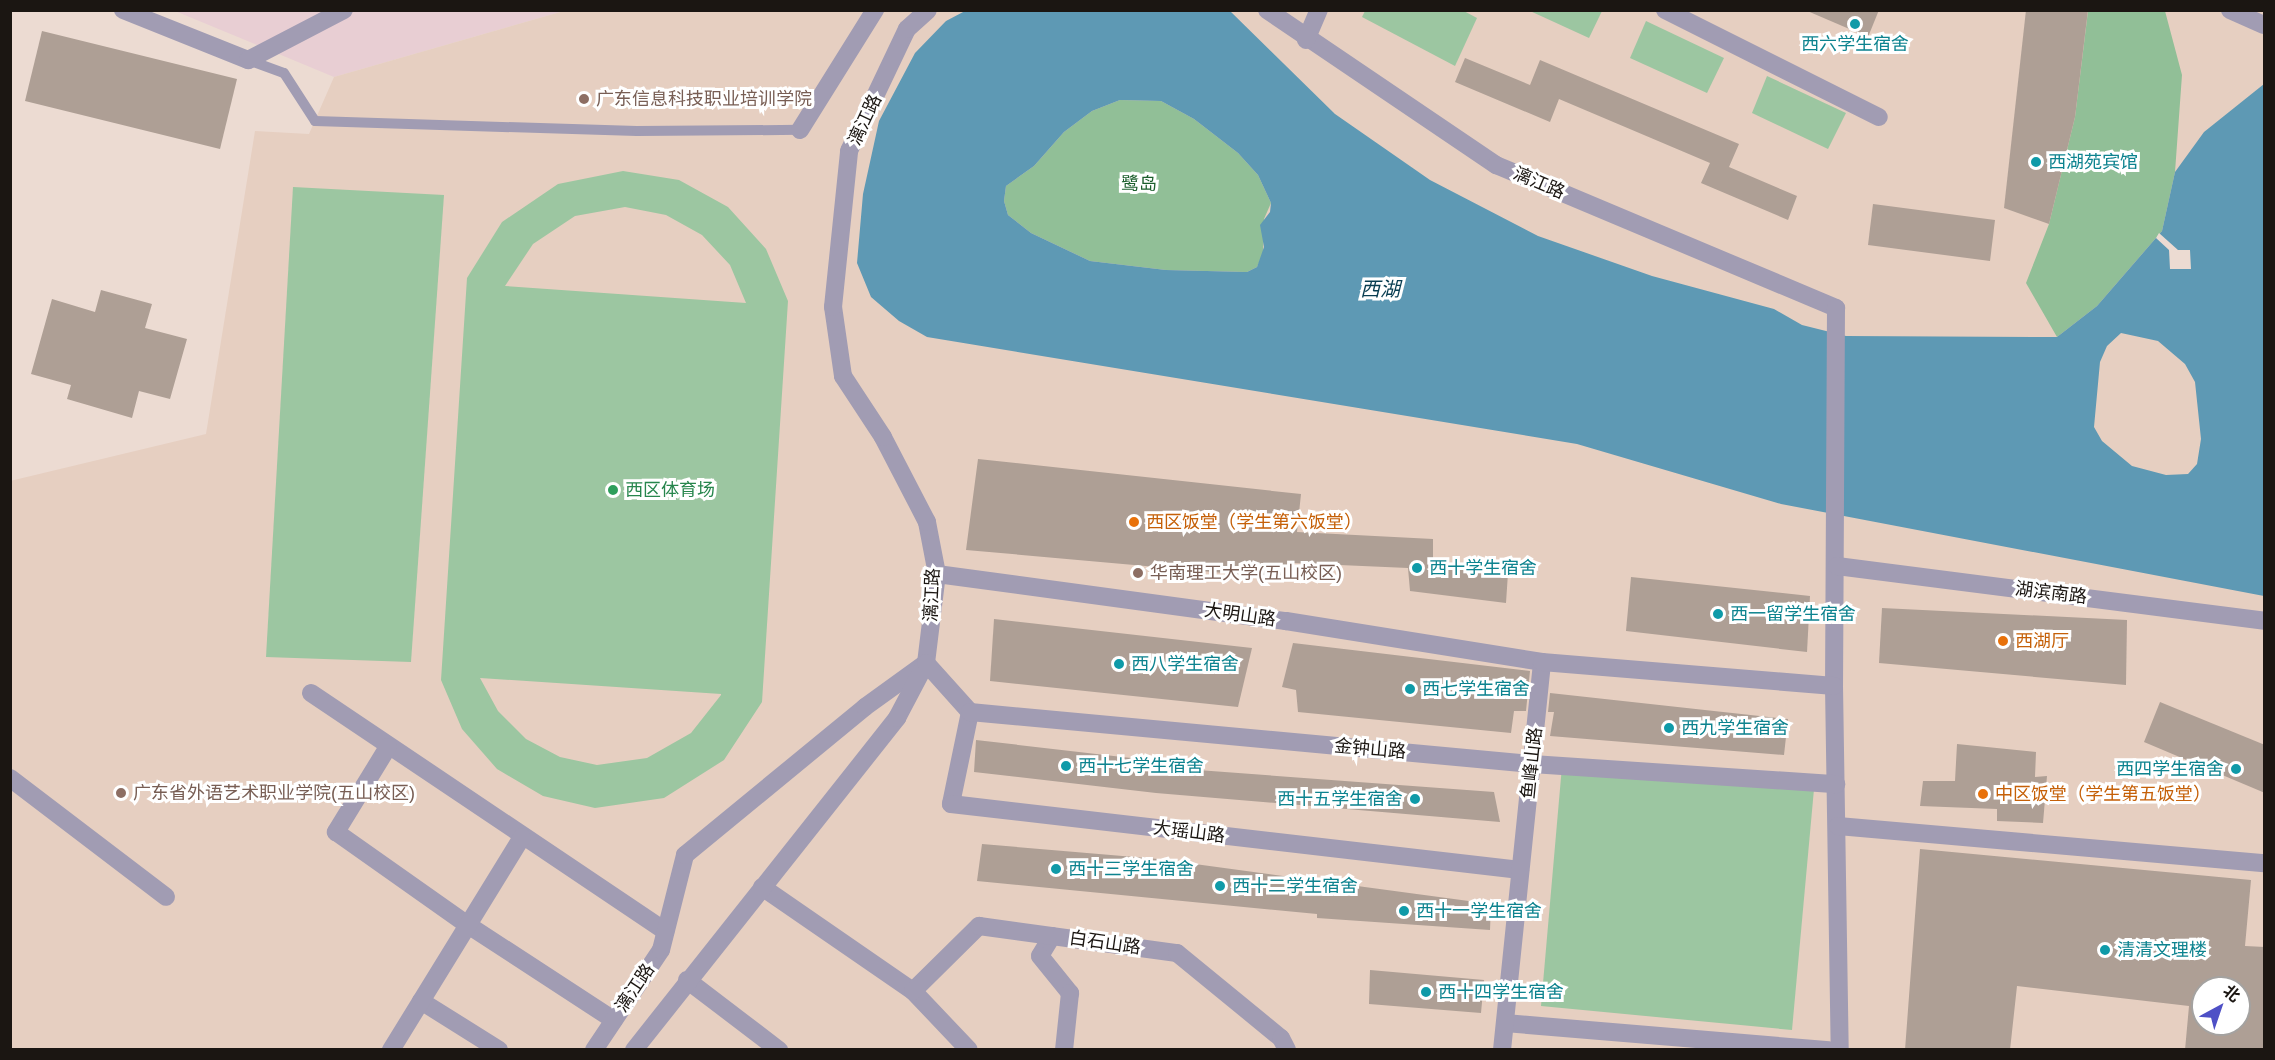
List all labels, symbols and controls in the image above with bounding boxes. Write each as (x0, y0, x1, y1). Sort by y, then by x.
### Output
marker: 西六学生宿舍 (1848, 17, 1862, 31)
place label: 西六学生宿舍 (1801, 33, 1909, 55)
place label: 广东信息科技职业培训学院 (596, 88, 812, 110)
street label: 漓江路 (844, 91, 886, 149)
marker: 广东信息科技职业培训学院 (577, 92, 591, 106)
place label: 西湖苑宾馆 (2048, 151, 2138, 173)
marker: 西湖苑宾馆 (2029, 155, 2043, 169)
street label: 漓江路 (1510, 163, 1568, 203)
park label: 鹭岛 (1121, 173, 1157, 195)
water label: 西湖 (1360, 277, 1400, 301)
place label: 西区体育场 (625, 479, 715, 501)
marker: 西区体育场 (606, 483, 620, 497)
place label: 西区饭堂（学生第六饭堂） (1146, 511, 1362, 533)
marker: 西区饭堂（学生第六饭堂） (1127, 515, 1141, 529)
place label: 西十学生宿舍 (1429, 557, 1537, 579)
marker: 西十学生宿舍 (1410, 561, 1424, 575)
place label: 华南理工大学(五山校区) (1150, 562, 1342, 584)
marker: 华南理工大学(五山校区) (1131, 566, 1145, 580)
street label: 漓江路 (920, 567, 944, 623)
street label: 湖滨南路 (2014, 578, 2088, 608)
street label: 大明山路 (1203, 599, 1277, 631)
place label: 西一留学生宿舍 (1730, 603, 1856, 625)
marker: 西一留学生宿舍 (1711, 607, 1725, 621)
place label: 西湖厅 (2015, 630, 2069, 652)
marker: 西湖厅 (1996, 634, 2010, 648)
place label: 西八学生宿舍 (1131, 653, 1239, 675)
marker: 西八学生宿舍 (1112, 657, 1126, 671)
place label: 西七学生宿舍 (1422, 678, 1530, 700)
marker: 西七学生宿舍 (1403, 682, 1417, 696)
place label: 西九学生宿舍 (1681, 717, 1789, 739)
marker: 西九学生宿舍 (1662, 721, 1676, 735)
street label: 鱼峰山路 (1517, 726, 1547, 800)
street label: 金钟山路 (1333, 735, 1407, 763)
place label: 西十七学生宿舍 (1078, 755, 1204, 777)
place label: 西四学生宿舍 (2116, 758, 2224, 780)
marker: 西十七学生宿舍 (1059, 759, 1073, 773)
marker: 西四学生宿舍 (2229, 762, 2243, 776)
place label: 广东省外语艺术职业学院(五山校区) (133, 782, 415, 804)
place label: 中区饭堂（学生第五饭堂） (1995, 783, 2211, 805)
marker: 广东省外语艺术职业学院(五山校区) (114, 786, 128, 800)
marker: 中区饭堂（学生第五饭堂） (1976, 787, 1990, 801)
place label: 西十五学生宿舍 (1277, 788, 1403, 810)
marker: 西十五学生宿舍 (1408, 792, 1422, 806)
street label: 大瑶山路 (1152, 817, 1226, 847)
place label: 西十三学生宿舍 (1068, 858, 1194, 880)
marker: 西十三学生宿舍 (1049, 862, 1063, 876)
place label: 西十二学生宿舍 (1232, 875, 1358, 897)
marker: 西十二学生宿舍 (1213, 879, 1227, 893)
place label: 西十一学生宿舍 (1416, 900, 1542, 922)
marker: 西十一学生宿舍 (1397, 904, 1411, 918)
street label: 白石山路 (1068, 927, 1142, 959)
place label: 清清文理楼 (2117, 939, 2207, 961)
marker: 清清文理楼 (2098, 943, 2112, 957)
street label: 漓江路 (611, 960, 659, 1016)
north arrow (2191, 976, 2251, 1036)
place label: 西十四学生宿舍 (1438, 981, 1564, 1003)
text: 北 (2220, 982, 2243, 1005)
marker: 西十四学生宿舍 (1419, 985, 1433, 999)

